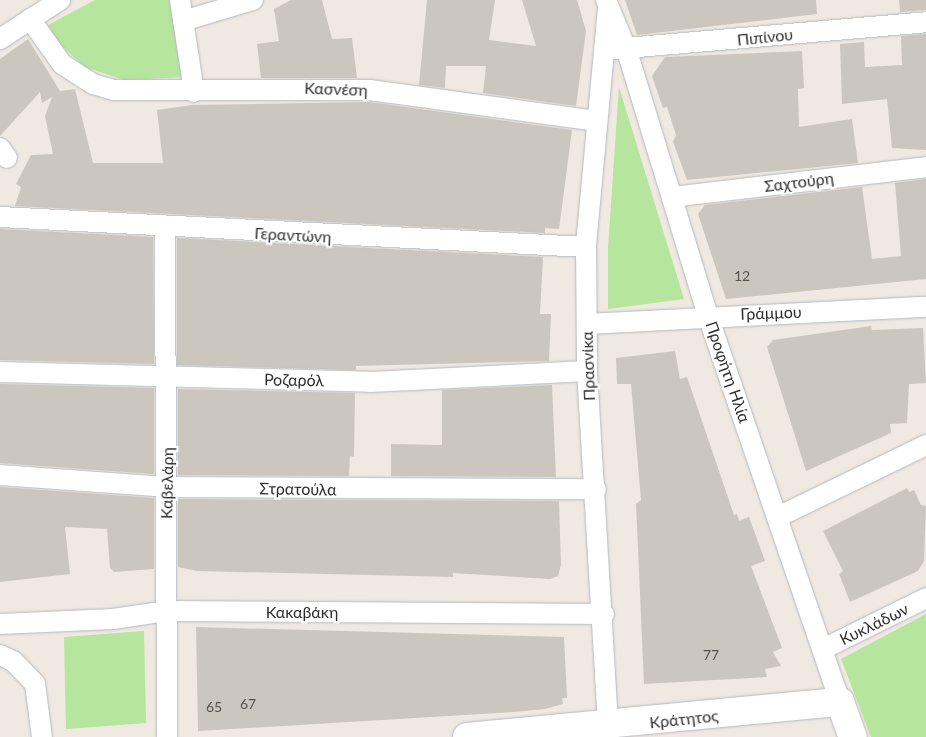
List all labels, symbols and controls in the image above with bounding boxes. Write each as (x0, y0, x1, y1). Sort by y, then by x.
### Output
street label: Πιπίνου (736, 25, 794, 49)
street label: Κασνέση (304, 78, 368, 100)
street label: Σαχτούρη (763, 168, 835, 196)
street label: Γεραντώνη (254, 223, 332, 247)
house number: 12 (734, 268, 750, 284)
street label: Γράμμου (740, 302, 802, 324)
street label: Προφήτη Ηλία (702, 319, 754, 425)
street label: Πρασνίκα (577, 331, 599, 401)
street label: Ροζαρόλ (264, 370, 324, 390)
street label: Καβελάρη (157, 447, 177, 519)
street label: Στρατούλα (259, 479, 337, 499)
street label: Κυκλάδων (836, 599, 912, 649)
street label: Κακαβάκη (266, 602, 338, 622)
house number: 77 (703, 647, 719, 663)
house number: 67 (240, 696, 256, 712)
house number: 65 (206, 699, 222, 715)
street label: Κράτητος (649, 706, 719, 732)

